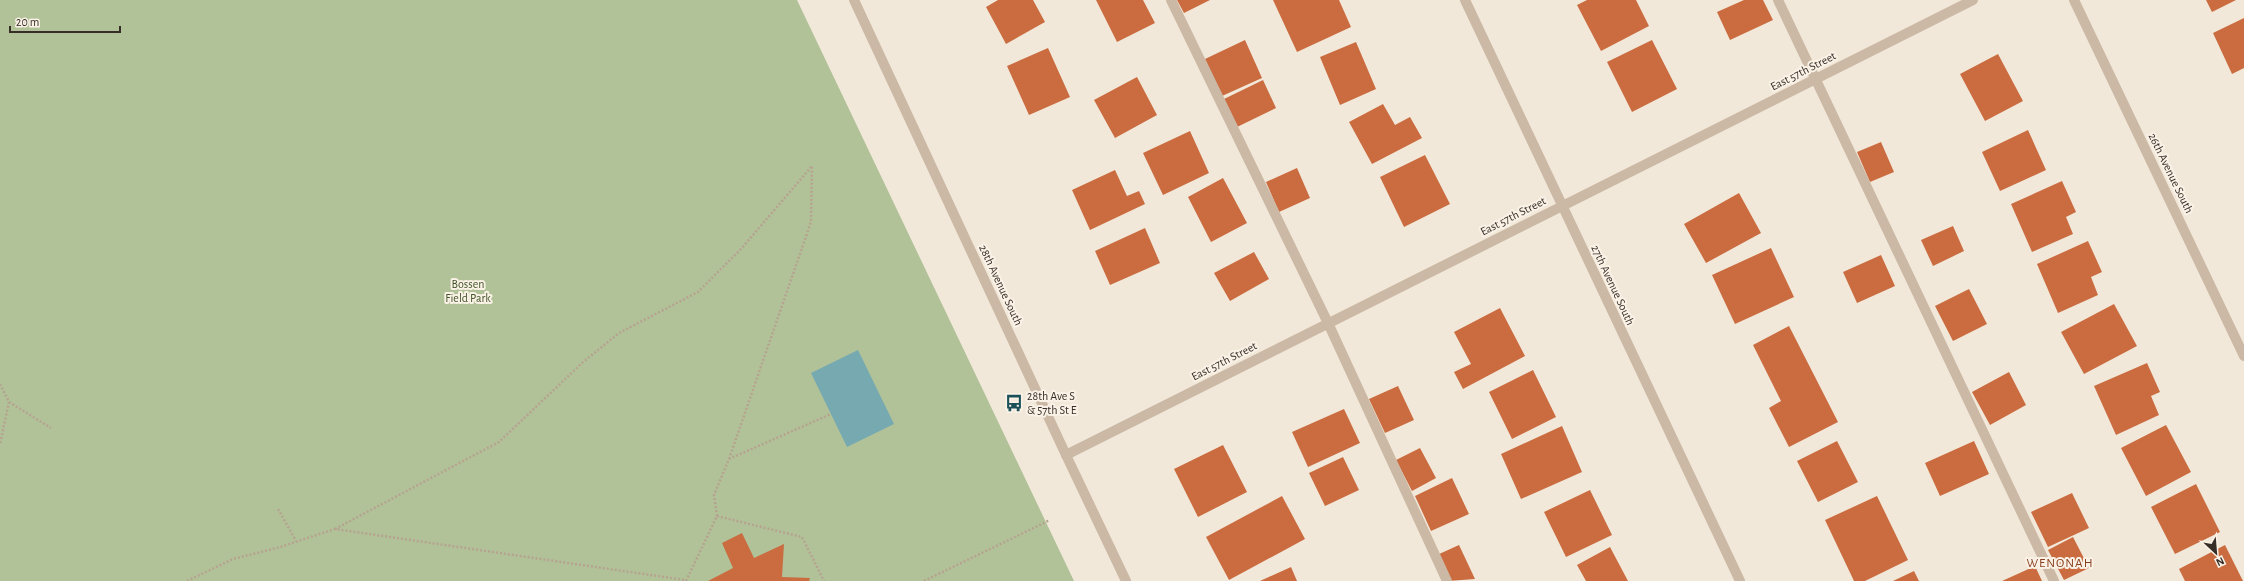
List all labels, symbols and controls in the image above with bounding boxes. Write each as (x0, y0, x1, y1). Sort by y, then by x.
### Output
scale bar (10, 8, 120, 34)
text: 20 m (16, 16, 39, 28)
street label: East 57th Street (1768, 49, 1838, 93)
street label: 26th Avenue South (2146, 131, 2196, 215)
street label: East 57th Street (1478, 194, 1548, 238)
street label: 28th Avenue South (977, 243, 1025, 327)
street label: 27th Avenue South (1589, 243, 1637, 327)
park label: Bossen Field Park (445, 278, 491, 304)
street label: East 57th Street (1189, 339, 1259, 383)
place label: 28th Ave S & 57th St E (1027, 390, 1077, 416)
bus stop icon: 28th Ave S & 57th St E (1004, 393, 1024, 413)
north arrow (2196, 533, 2236, 573)
text: N (2214, 555, 2226, 568)
district label: WENONAH (2026, 557, 2094, 570)

